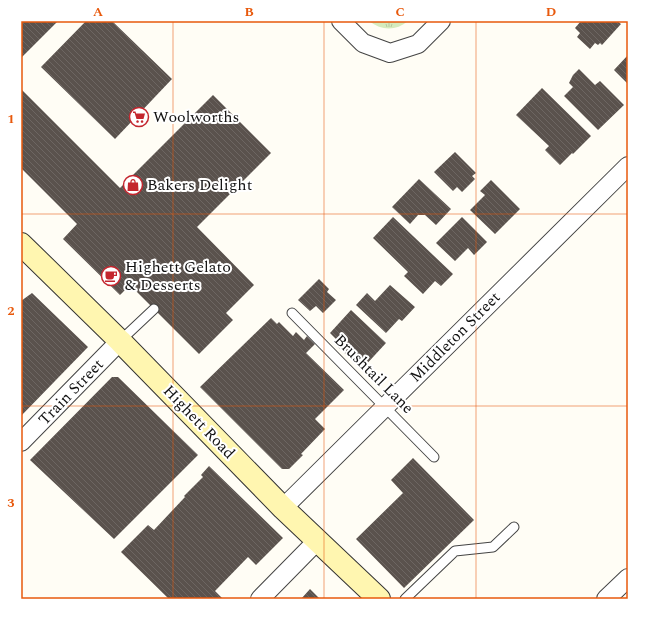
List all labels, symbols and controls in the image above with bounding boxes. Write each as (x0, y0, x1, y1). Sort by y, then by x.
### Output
text: A (93, 2, 103, 22)
text: B (244, 2, 254, 22)
text: C (395, 2, 405, 22)
text: D (546, 2, 556, 22)
place label: Woolworths (153, 105, 239, 129)
supermarket icon: Woolworths (128, 106, 150, 128)
text: 1 (7, 109, 15, 129)
place label: Bakers Delight (147, 173, 253, 197)
shop icon: Bakers Delight (122, 174, 144, 196)
place label: Highett Gelato & Desserts (125, 255, 231, 297)
cafe icon: Highett Gelato & Desserts (100, 265, 122, 287)
street label: Middleton Street (404, 286, 506, 388)
text: 2 (7, 301, 15, 321)
street label: Brushtail Lane (329, 329, 419, 419)
street label: Train Street (33, 353, 109, 431)
street label: Highett Road (157, 379, 241, 465)
text: 3 (7, 493, 15, 513)

